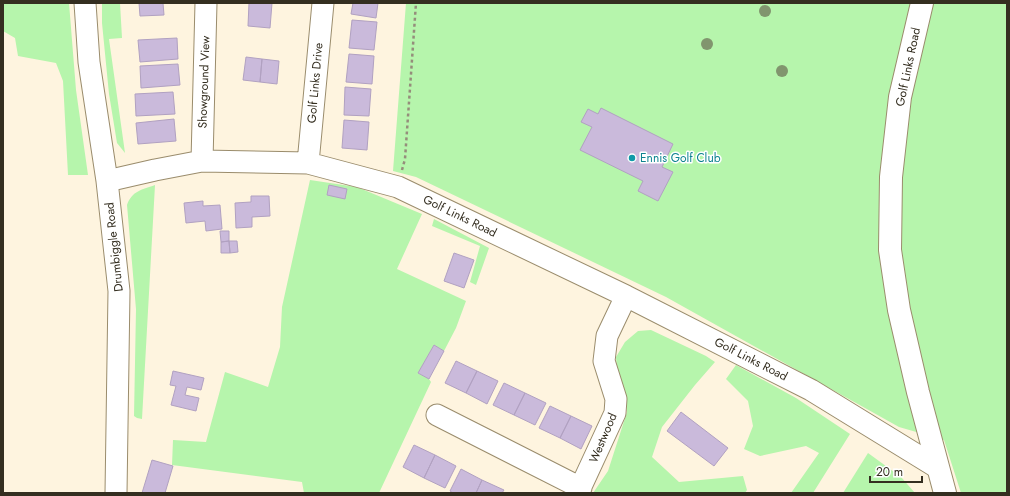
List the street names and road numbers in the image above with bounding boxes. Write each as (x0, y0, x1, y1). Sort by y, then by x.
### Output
street label: Golf Links Road (891, 26, 925, 108)
street label: Showground View (193, 34, 215, 129)
street label: Golf Links Drive (303, 42, 327, 124)
street label: Golf Links Road (420, 190, 500, 242)
street label: Drumbiggle Road (100, 201, 128, 293)
street label: Golf Links Road (711, 333, 791, 385)
street label: Westwood (584, 410, 622, 466)

